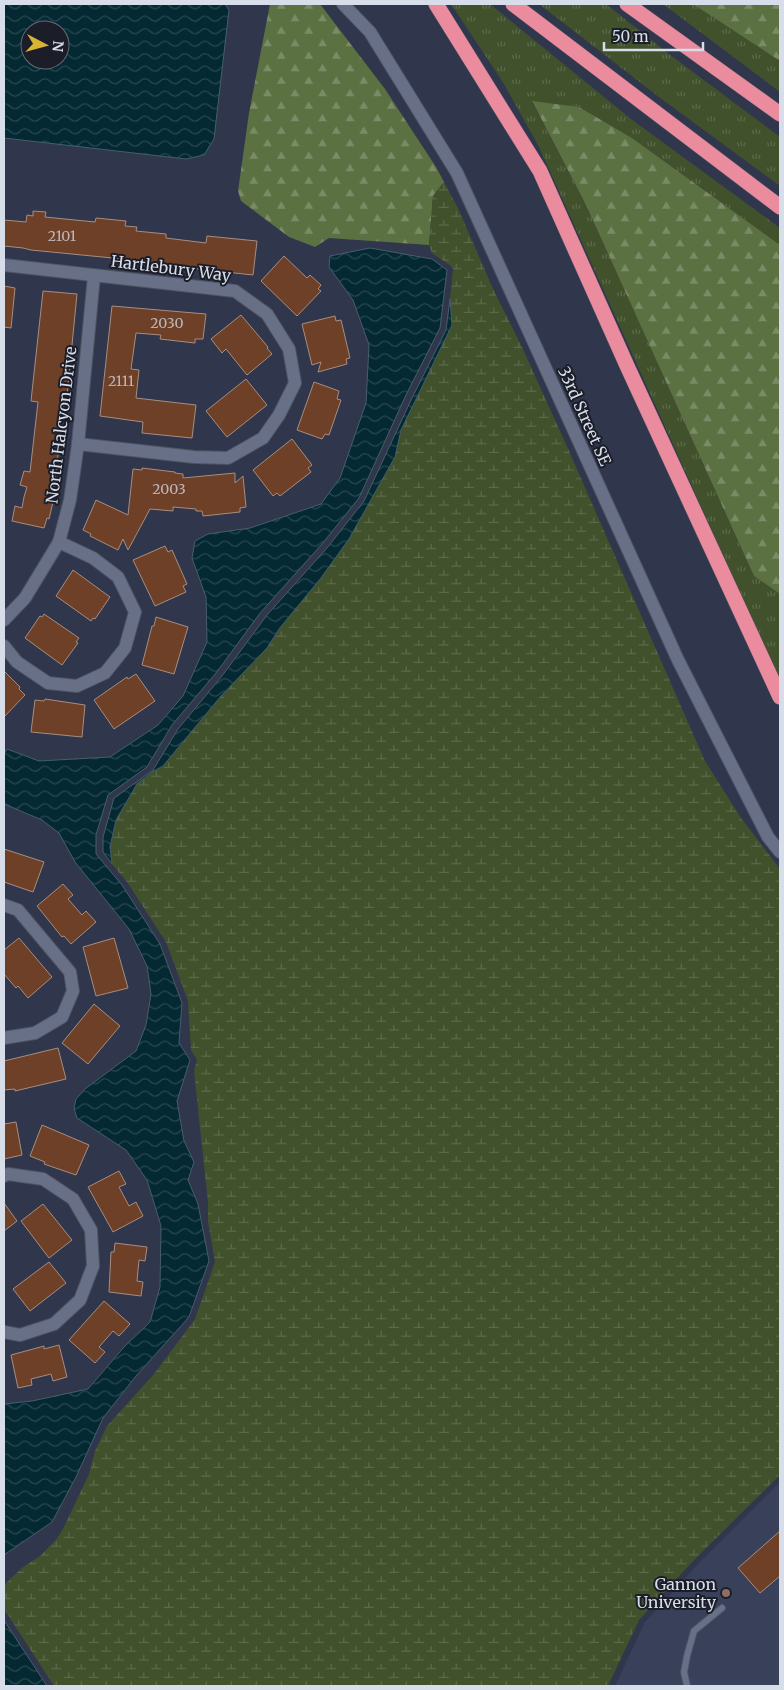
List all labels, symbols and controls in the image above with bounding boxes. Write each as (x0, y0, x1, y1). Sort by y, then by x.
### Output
north arrow (20, 20, 70, 70)
scale bar (604, 20, 703, 52)
text: 50 m (612, 27, 649, 46)
text: N (48, 40, 67, 53)
house number: 2101 (48, 227, 76, 245)
street label: Hartlebury Way (110, 251, 233, 285)
house number: 2030 (150, 314, 184, 332)
street label: North Halcyon Drive (41, 345, 81, 505)
street label: 33rd Street SE (554, 363, 616, 469)
house number: 2111 (108, 372, 134, 390)
house number: 2003 (152, 480, 186, 498)
place label: Gannon University (636, 1574, 717, 1612)
marker: Gannon University (720, 1587, 732, 1599)

